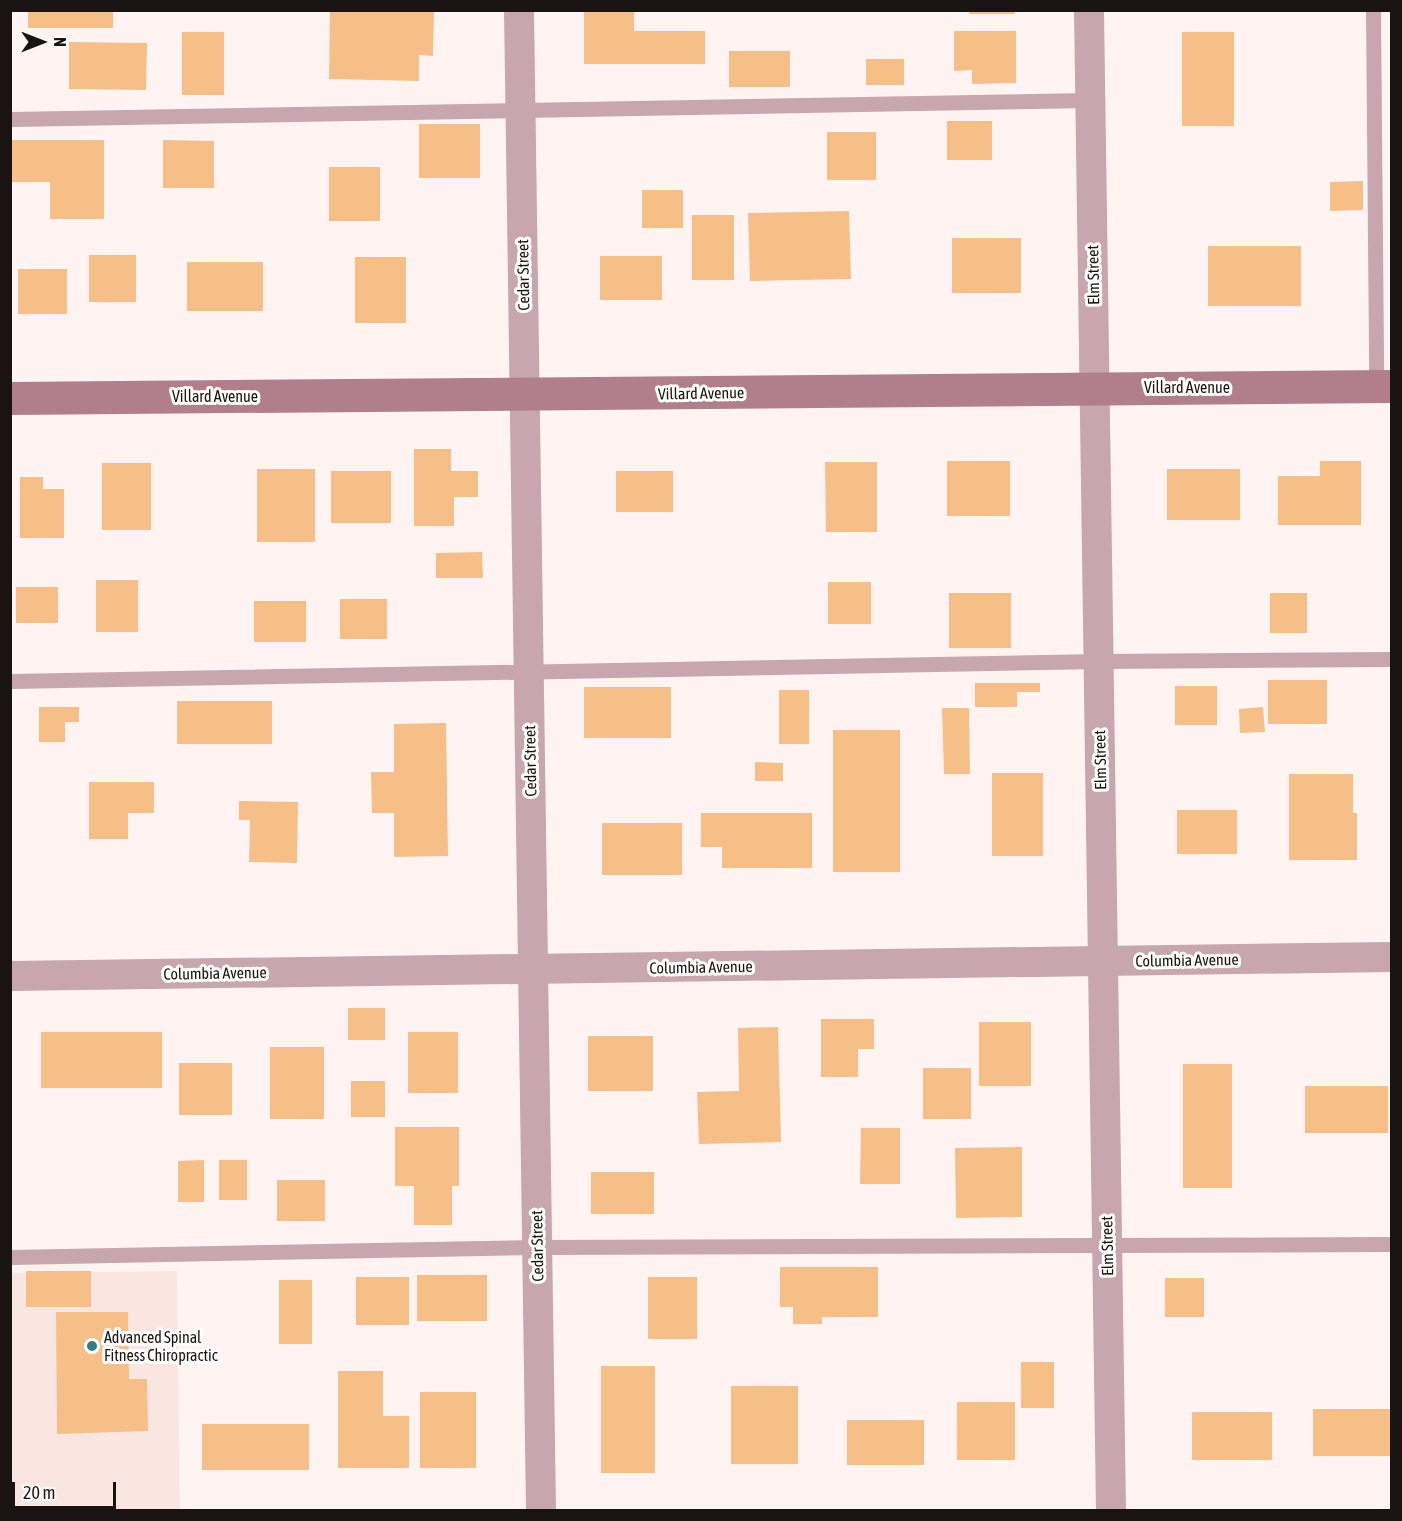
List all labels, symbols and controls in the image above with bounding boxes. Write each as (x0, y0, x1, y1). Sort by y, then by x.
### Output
north arrow (12, 12, 72, 72)
text: N (51, 37, 69, 47)
street label: Cedar Street (513, 239, 533, 311)
street label: Elm Street (1083, 245, 1103, 305)
street label: Villard Avenue (1144, 377, 1230, 397)
street label: Villard Avenue (658, 383, 744, 403)
street label: Villard Avenue (172, 386, 258, 406)
street label: Cedar Street (520, 725, 540, 797)
street label: Elm Street (1090, 730, 1110, 790)
street label: Columbia Avenue (1135, 949, 1239, 971)
street label: Columbia Avenue (649, 956, 753, 978)
street label: Columbia Avenue (163, 962, 267, 984)
street label: Cedar Street (527, 1210, 547, 1282)
street label: Elm Street (1097, 1216, 1117, 1276)
place label: Advanced Spinal Fitness Chiropractic (104, 1327, 218, 1365)
marker: Advanced Spinal Fitness Chiropractic (85, 1339, 99, 1353)
scale bar (15, 1470, 118, 1508)
text: 20 m (23, 1482, 55, 1503)

